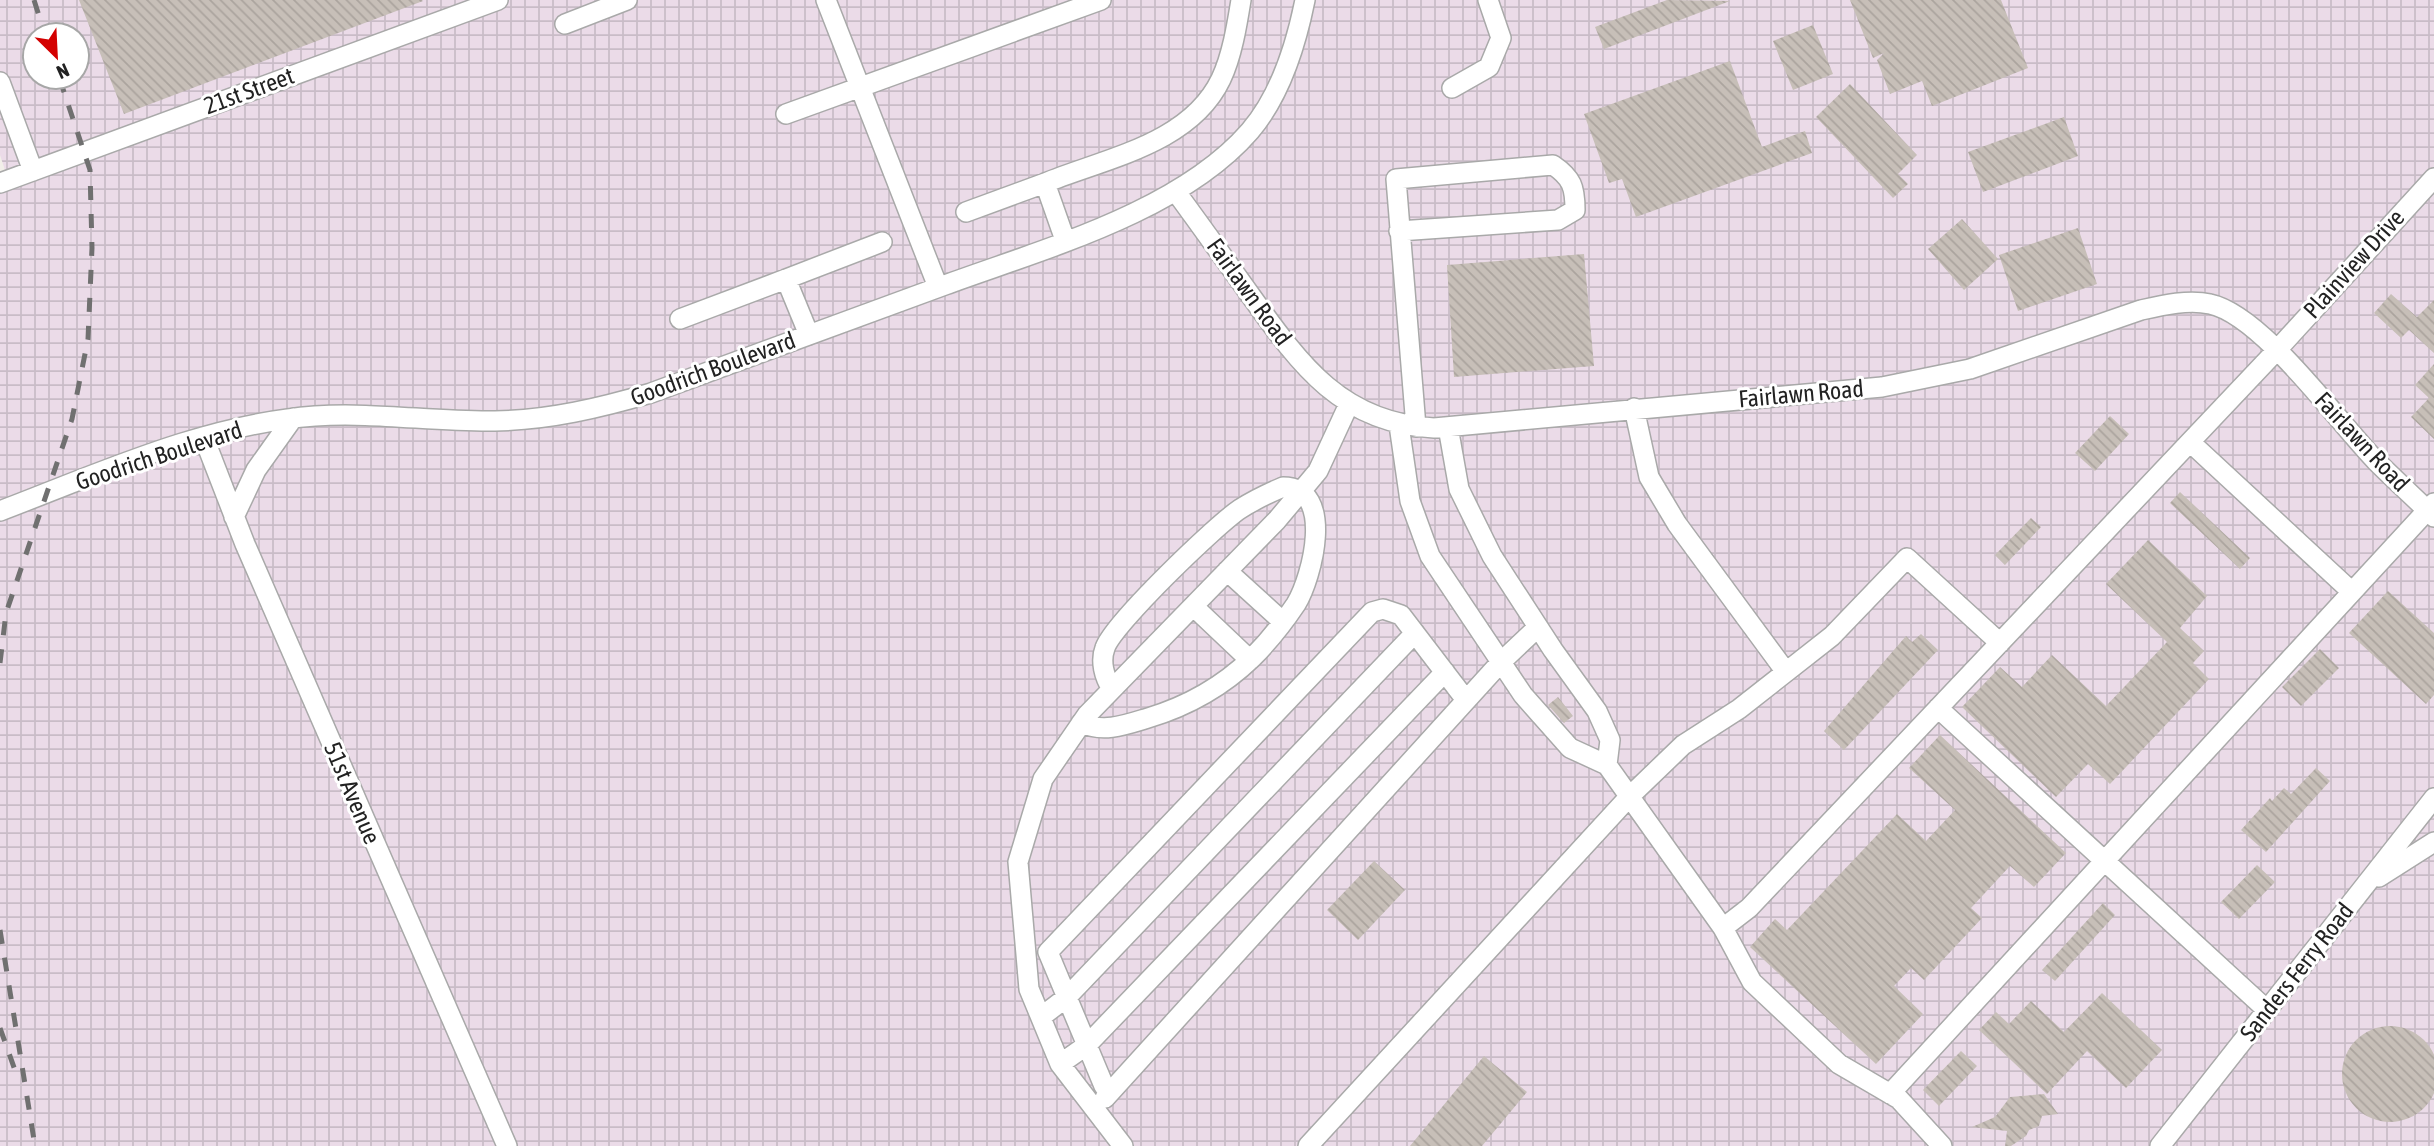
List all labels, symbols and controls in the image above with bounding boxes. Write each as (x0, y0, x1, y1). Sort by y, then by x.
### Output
north arrow (21, 21, 91, 91)
text: N (53, 59, 73, 84)
street label: 21st Street (200, 62, 298, 119)
street label: Plainview Drive (2298, 204, 2409, 323)
street label: Fairlawn Road (1202, 233, 1297, 350)
street label: Goodrich Boulevard (627, 326, 799, 411)
street label: Fairlawn Road (1737, 375, 1865, 412)
street label: Fairlawn Road (2310, 387, 2415, 497)
street label: Goodrich Boulevard (72, 416, 245, 495)
street label: 51st Avenue (319, 738, 386, 848)
street label: Sanders Ferry Road (2234, 897, 2359, 1046)

